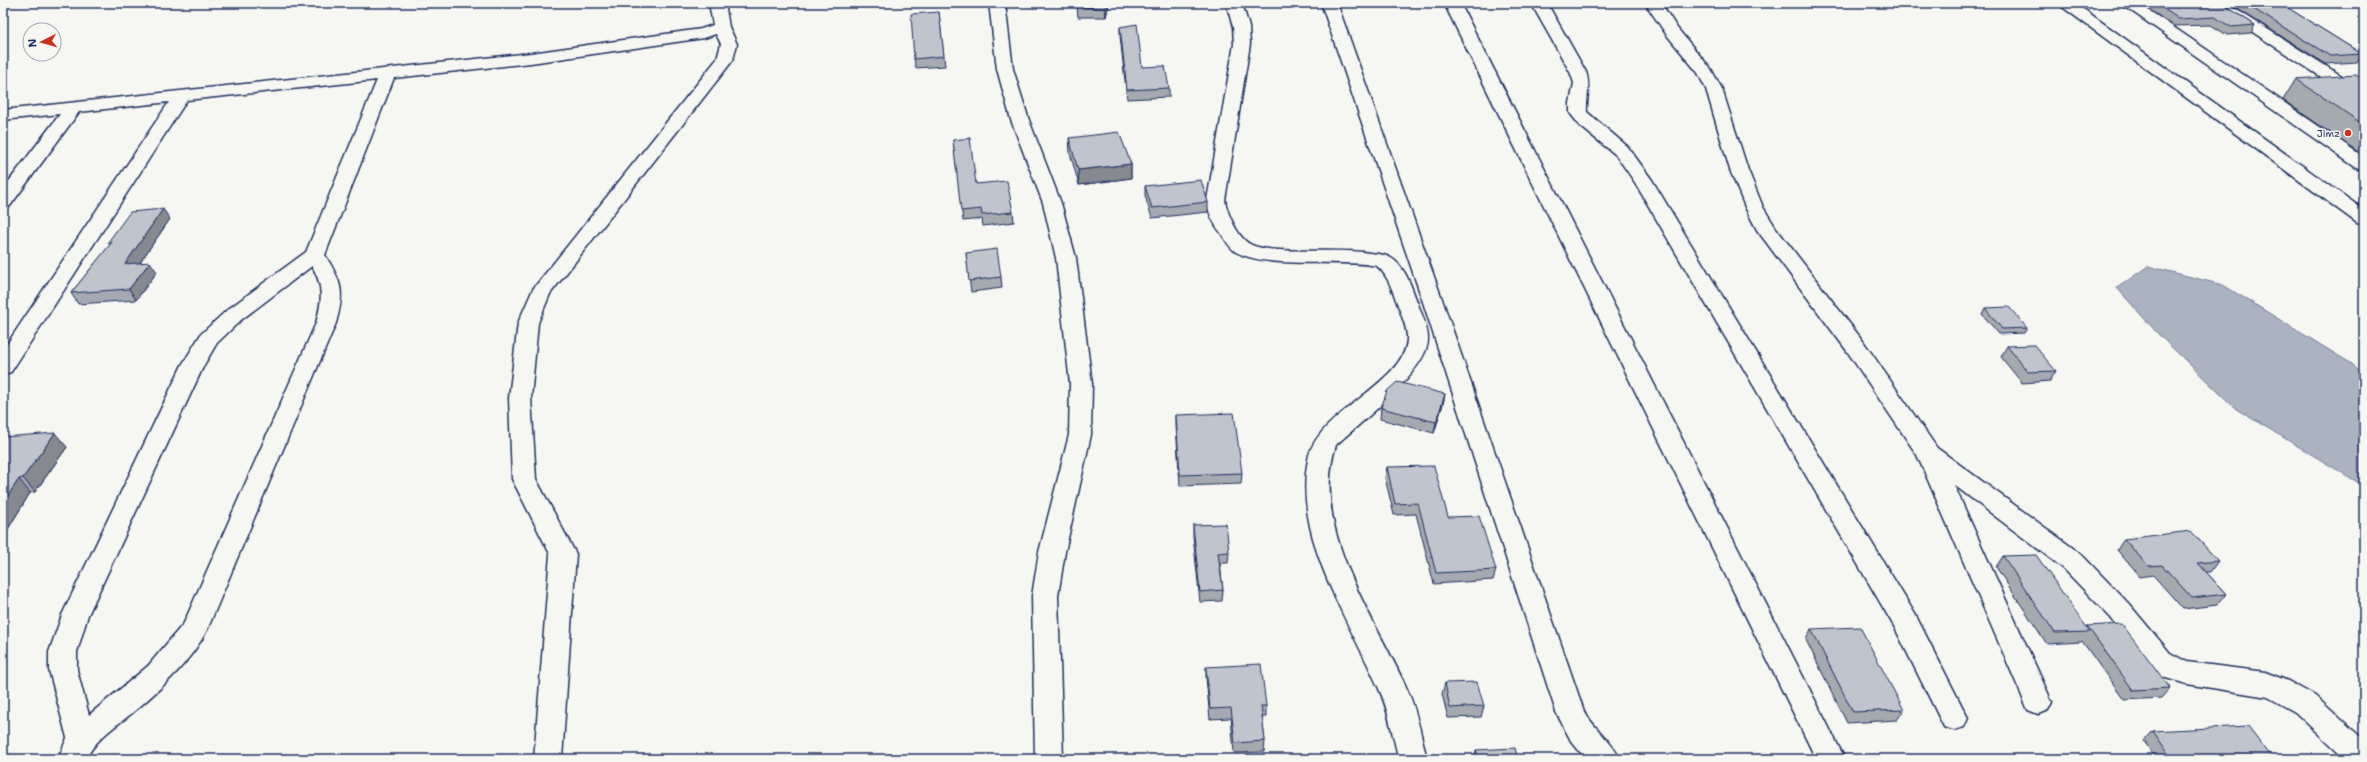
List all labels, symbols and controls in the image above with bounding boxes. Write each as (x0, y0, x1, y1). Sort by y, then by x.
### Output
north arrow (22, 22, 62, 62)
text: N (25, 38, 40, 48)
place label: Jimz (2317, 127, 2340, 140)
marker: Jimz (2343, 128, 2353, 138)

